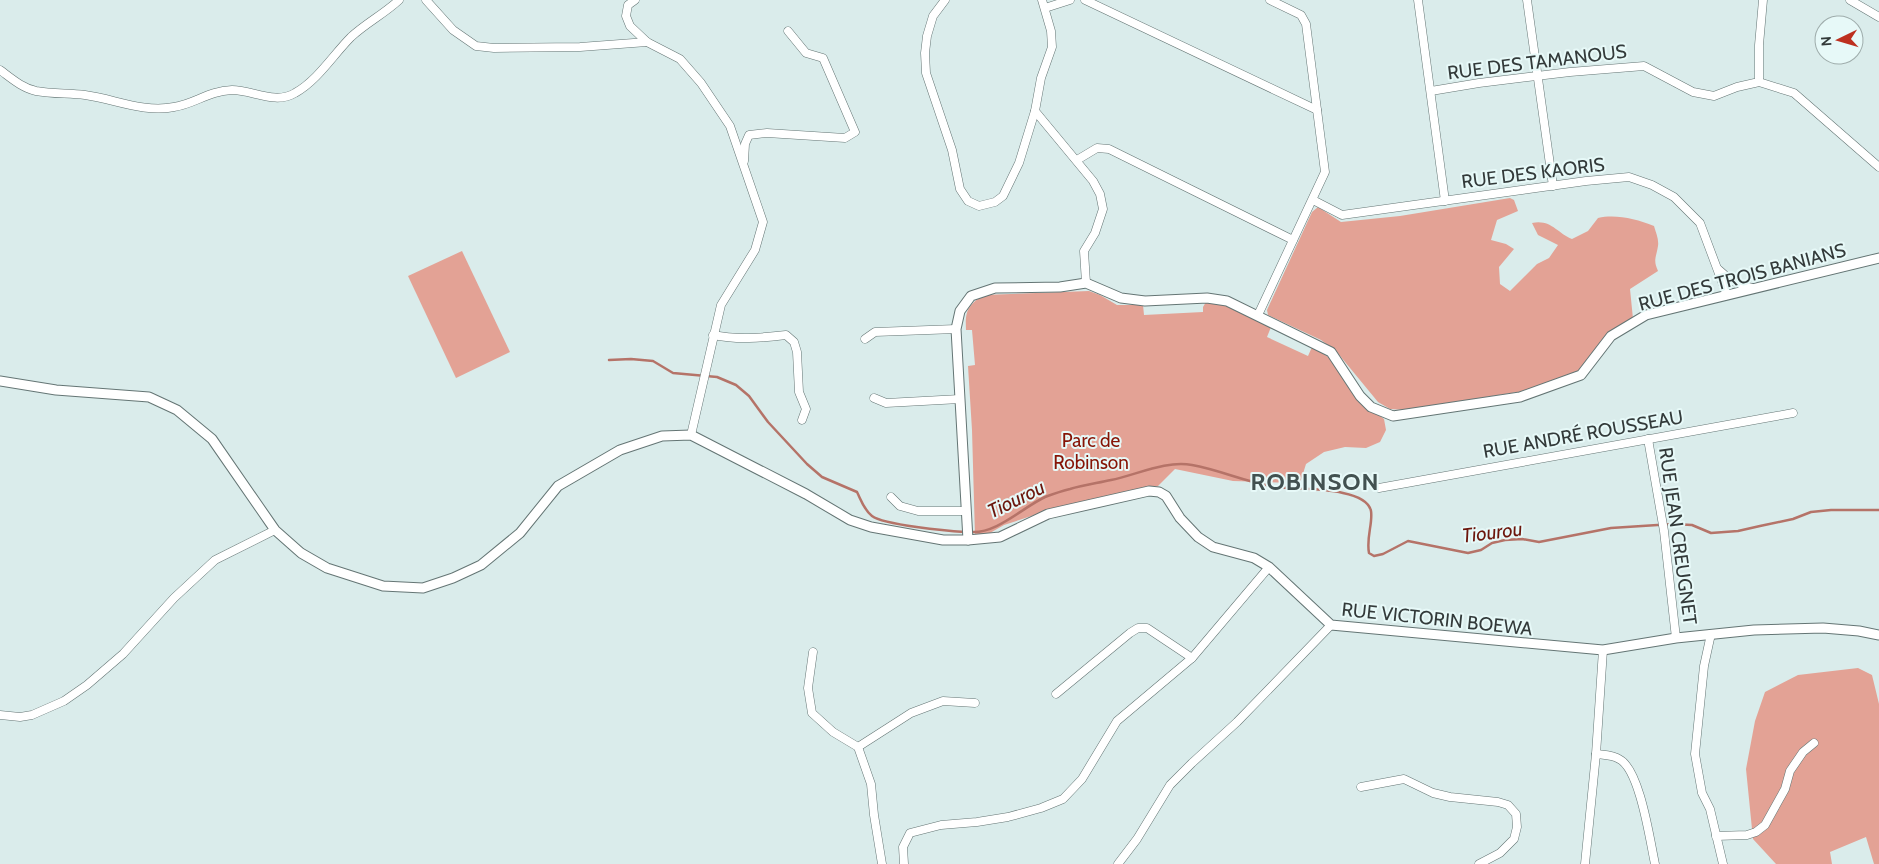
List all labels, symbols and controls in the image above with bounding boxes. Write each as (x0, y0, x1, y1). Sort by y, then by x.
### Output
north arrow (1814, 15, 1864, 65)
text: N (1817, 35, 1835, 47)
street label: RUE DES TAMANOUS (1446, 40, 1628, 84)
street label: RUE DES KAORIS (1460, 153, 1606, 193)
street label: RUE DES TROIS BANIANS (1636, 238, 1848, 316)
street label: RUE ANDRÉ ROUSSEAU (1481, 404, 1685, 463)
park label: Parc de Robinson (1053, 429, 1129, 474)
street label: RUE JEAN CREUGNET (1654, 446, 1702, 626)
district label: ROBINSON (1250, 467, 1380, 496)
water label: Tiourou (983, 475, 1049, 523)
water label: Tiourou (1460, 516, 1524, 548)
street label: RUE VICTORIN BOEWA (1340, 598, 1534, 640)

